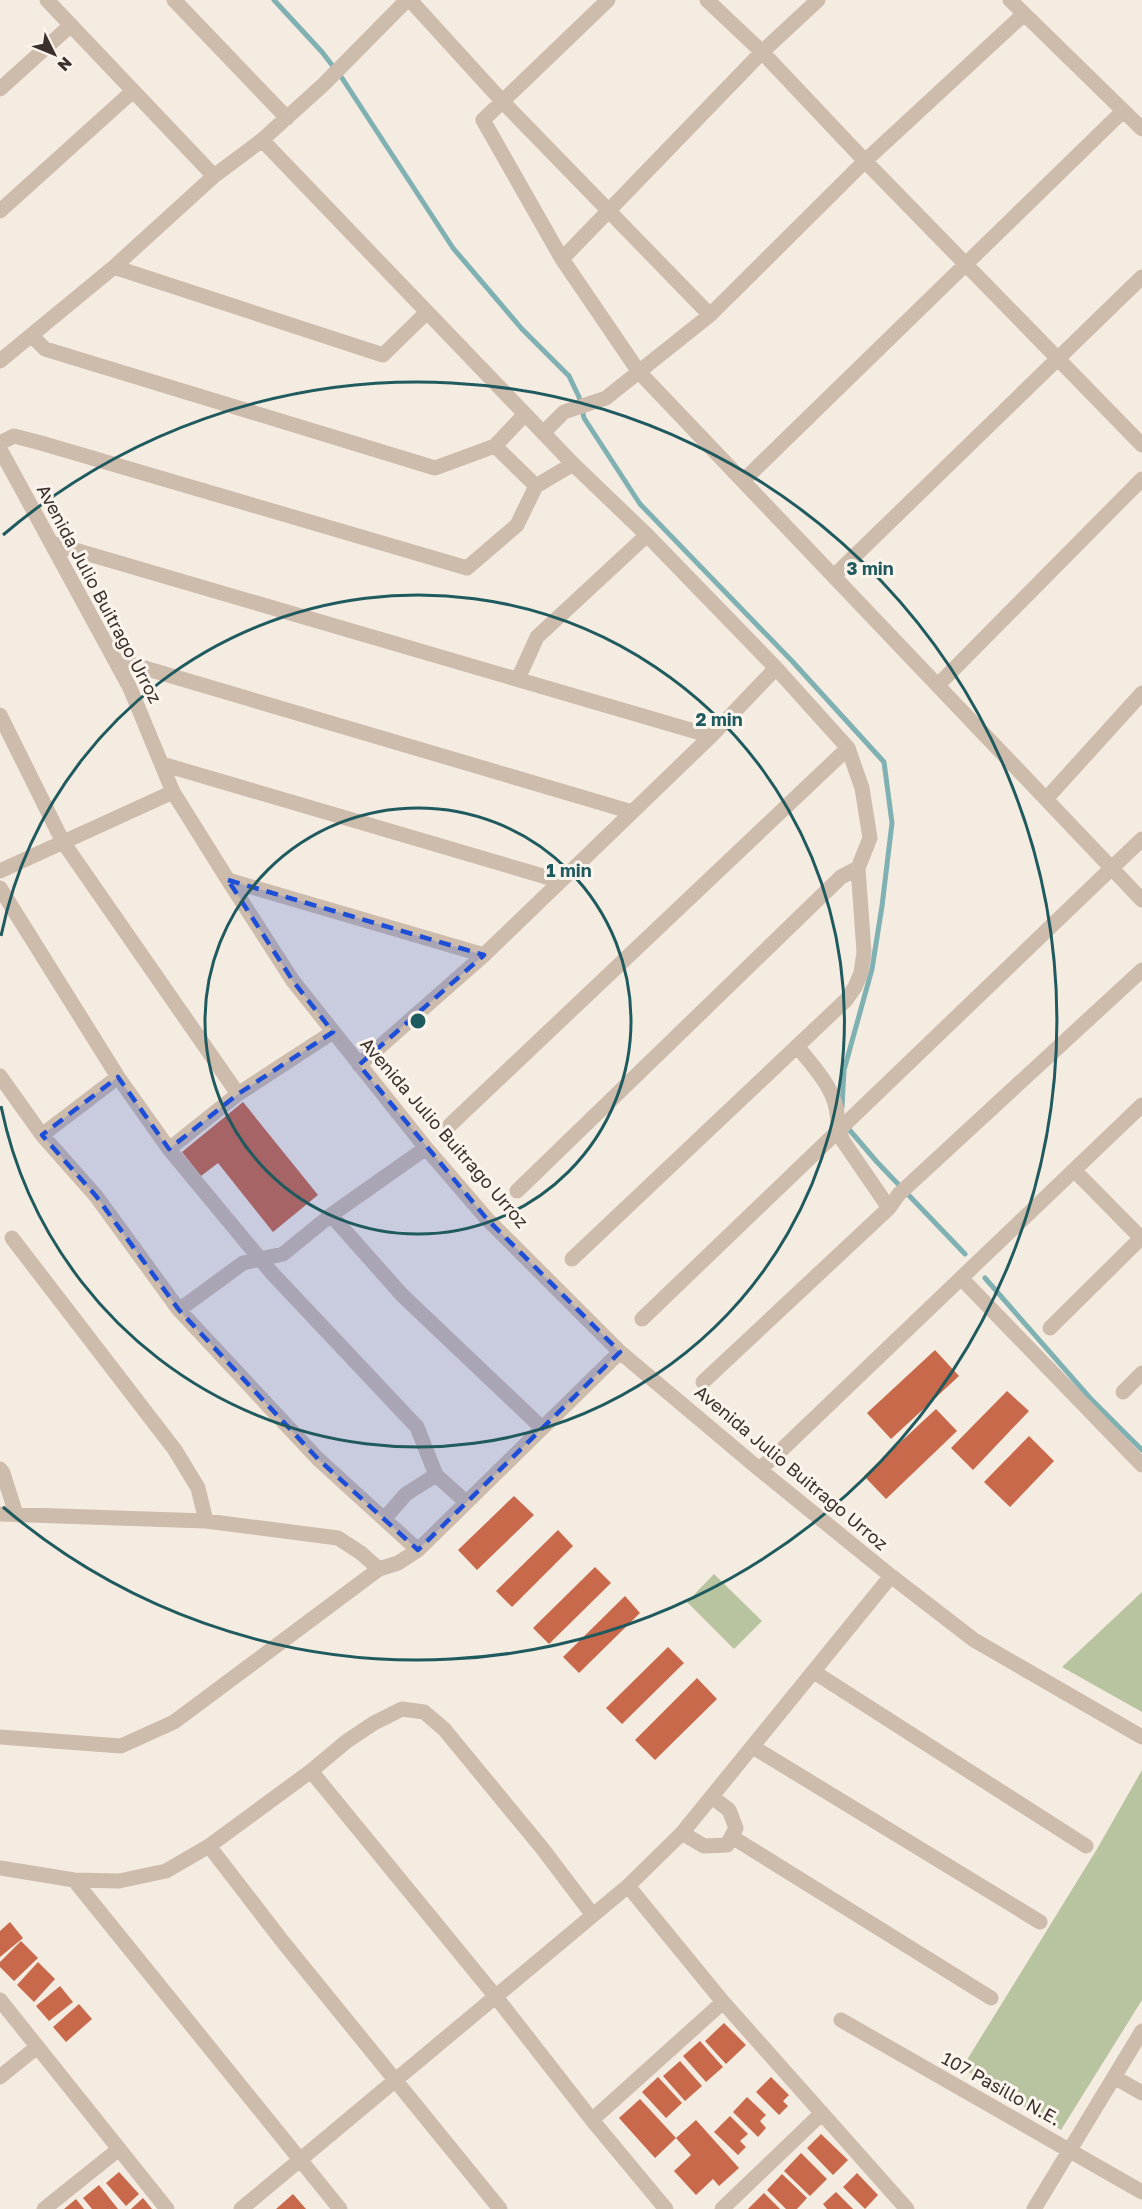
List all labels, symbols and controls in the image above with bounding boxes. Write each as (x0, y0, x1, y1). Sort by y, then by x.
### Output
north arrow (24, 24, 84, 84)
text: N (54, 53, 76, 76)
street label: Avenida Julio Buitrago Urroz (33, 480, 167, 707)
text: 3 min (846, 557, 894, 579)
text: 2 min (695, 708, 743, 730)
text: 1 min (546, 859, 592, 881)
centre of rings (408, 1011, 428, 1031)
street label: Avenida Julio Buitrago Urroz (356, 1033, 533, 1232)
street label: Avenida Julio Buitrago Urroz (691, 1380, 893, 1554)
street label: 107 Pasillo N.E. (938, 2046, 1065, 2130)

